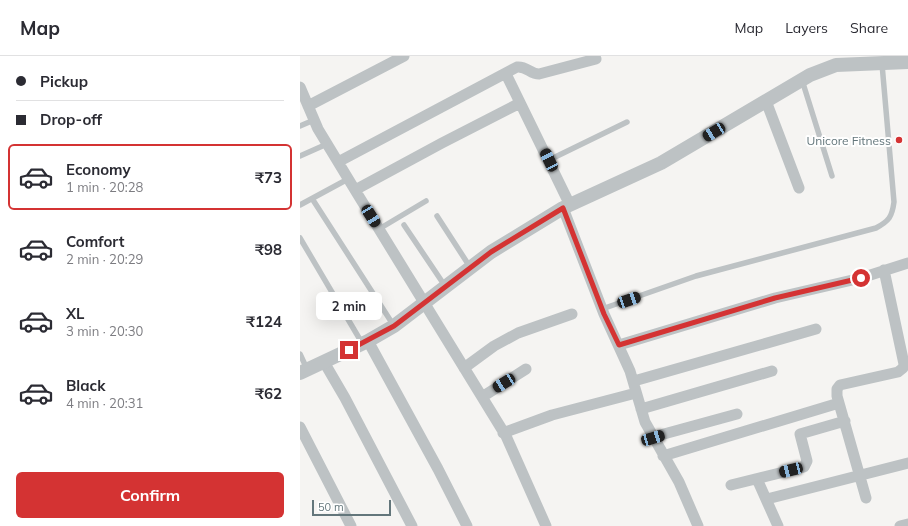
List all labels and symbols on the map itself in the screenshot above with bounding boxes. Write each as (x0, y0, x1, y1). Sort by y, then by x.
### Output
car (701, 121, 727, 143)
place label: Unicore Fitness (806, 133, 891, 148)
marker: Unicore Fitness (894, 135, 904, 145)
car (538, 147, 560, 173)
car (360, 203, 382, 229)
route start (852, 269, 870, 287)
car (616, 290, 642, 310)
callout: 2 min (316, 292, 382, 320)
route end (340, 341, 358, 359)
car (491, 372, 517, 394)
car (640, 429, 666, 447)
car (778, 461, 804, 479)
scale bar (312, 498, 391, 517)

